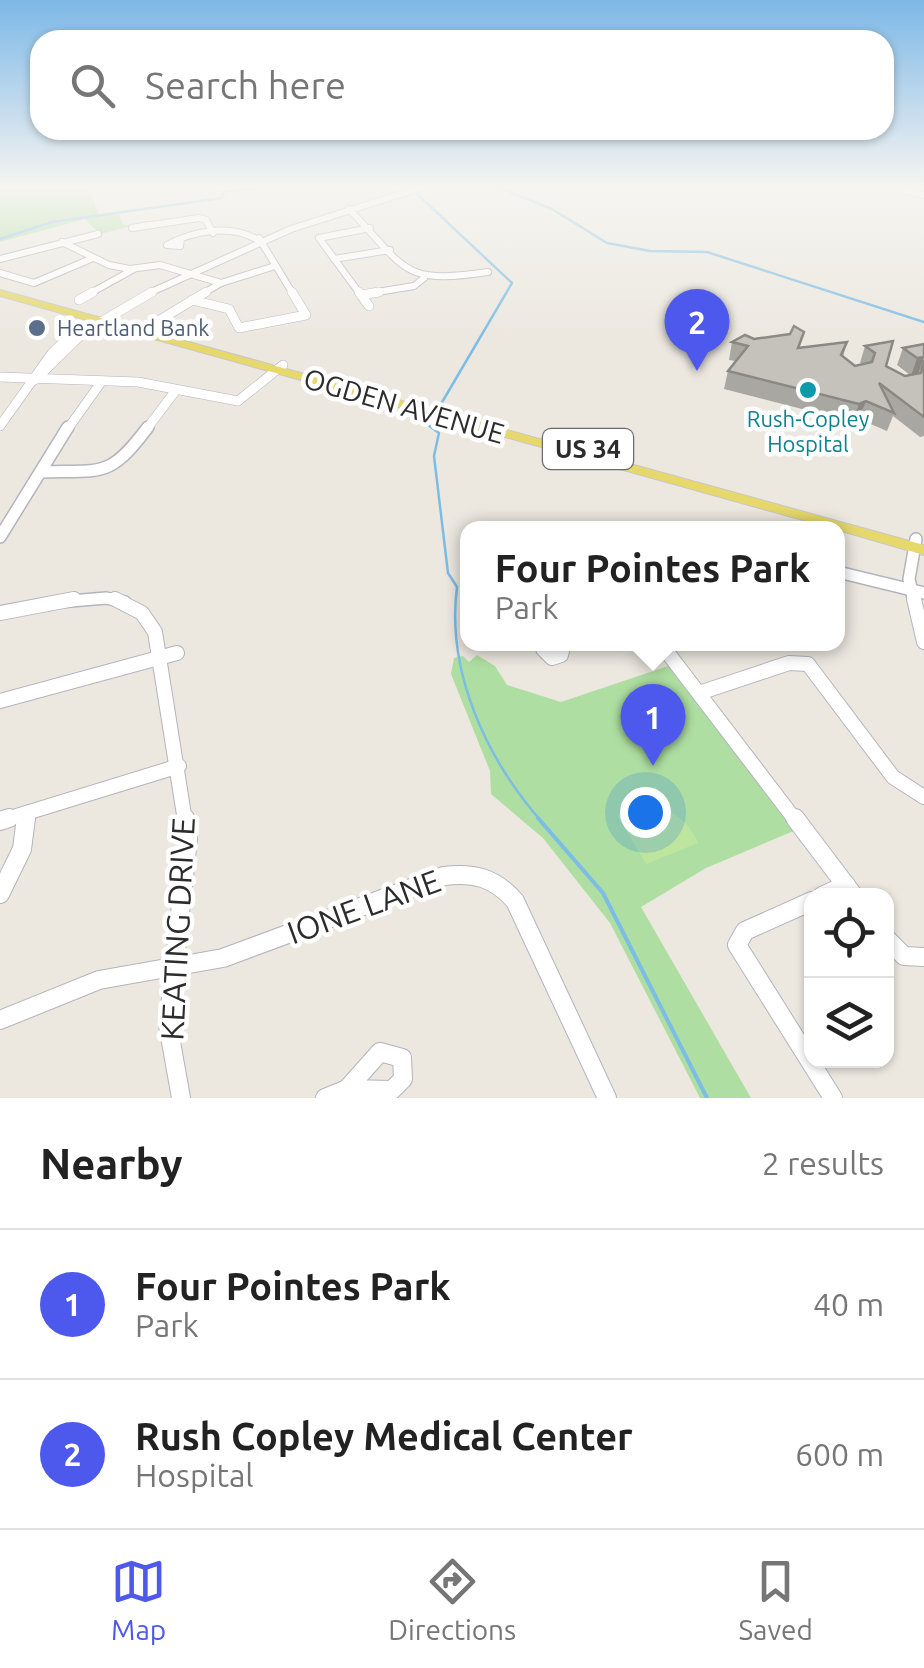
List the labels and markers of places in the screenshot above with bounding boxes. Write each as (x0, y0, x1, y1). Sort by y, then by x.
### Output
pin: 2 (664, 288, 730, 371)
place label: Heartland Bank (57, 315, 209, 340)
marker: Heartland Bank (26, 317, 48, 339)
marker: Rush-Copley Hospital (797, 379, 819, 401)
place label: Rush-Copley Hospital (747, 406, 870, 456)
pin: 1 (620, 684, 686, 766)

